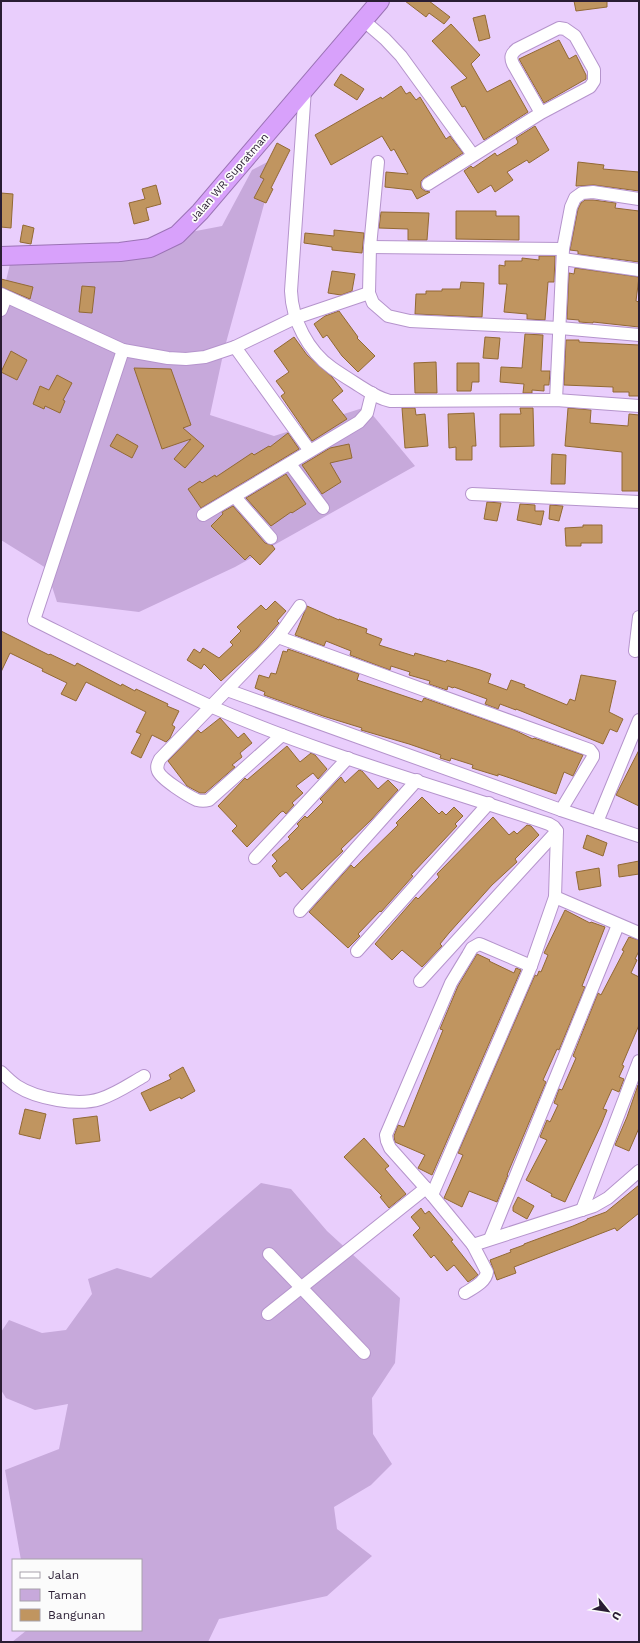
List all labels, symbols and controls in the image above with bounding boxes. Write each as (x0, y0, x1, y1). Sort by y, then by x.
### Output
street label: Jalan WR Supratman (187, 130, 271, 224)
legend (12, 1559, 142, 1631)
text: Jalan (48, 1568, 79, 1582)
text: Taman (48, 1588, 86, 1602)
north arrow (588, 1591, 628, 1631)
text: Bangunan (48, 1608, 106, 1622)
text: U (609, 1609, 624, 1623)

